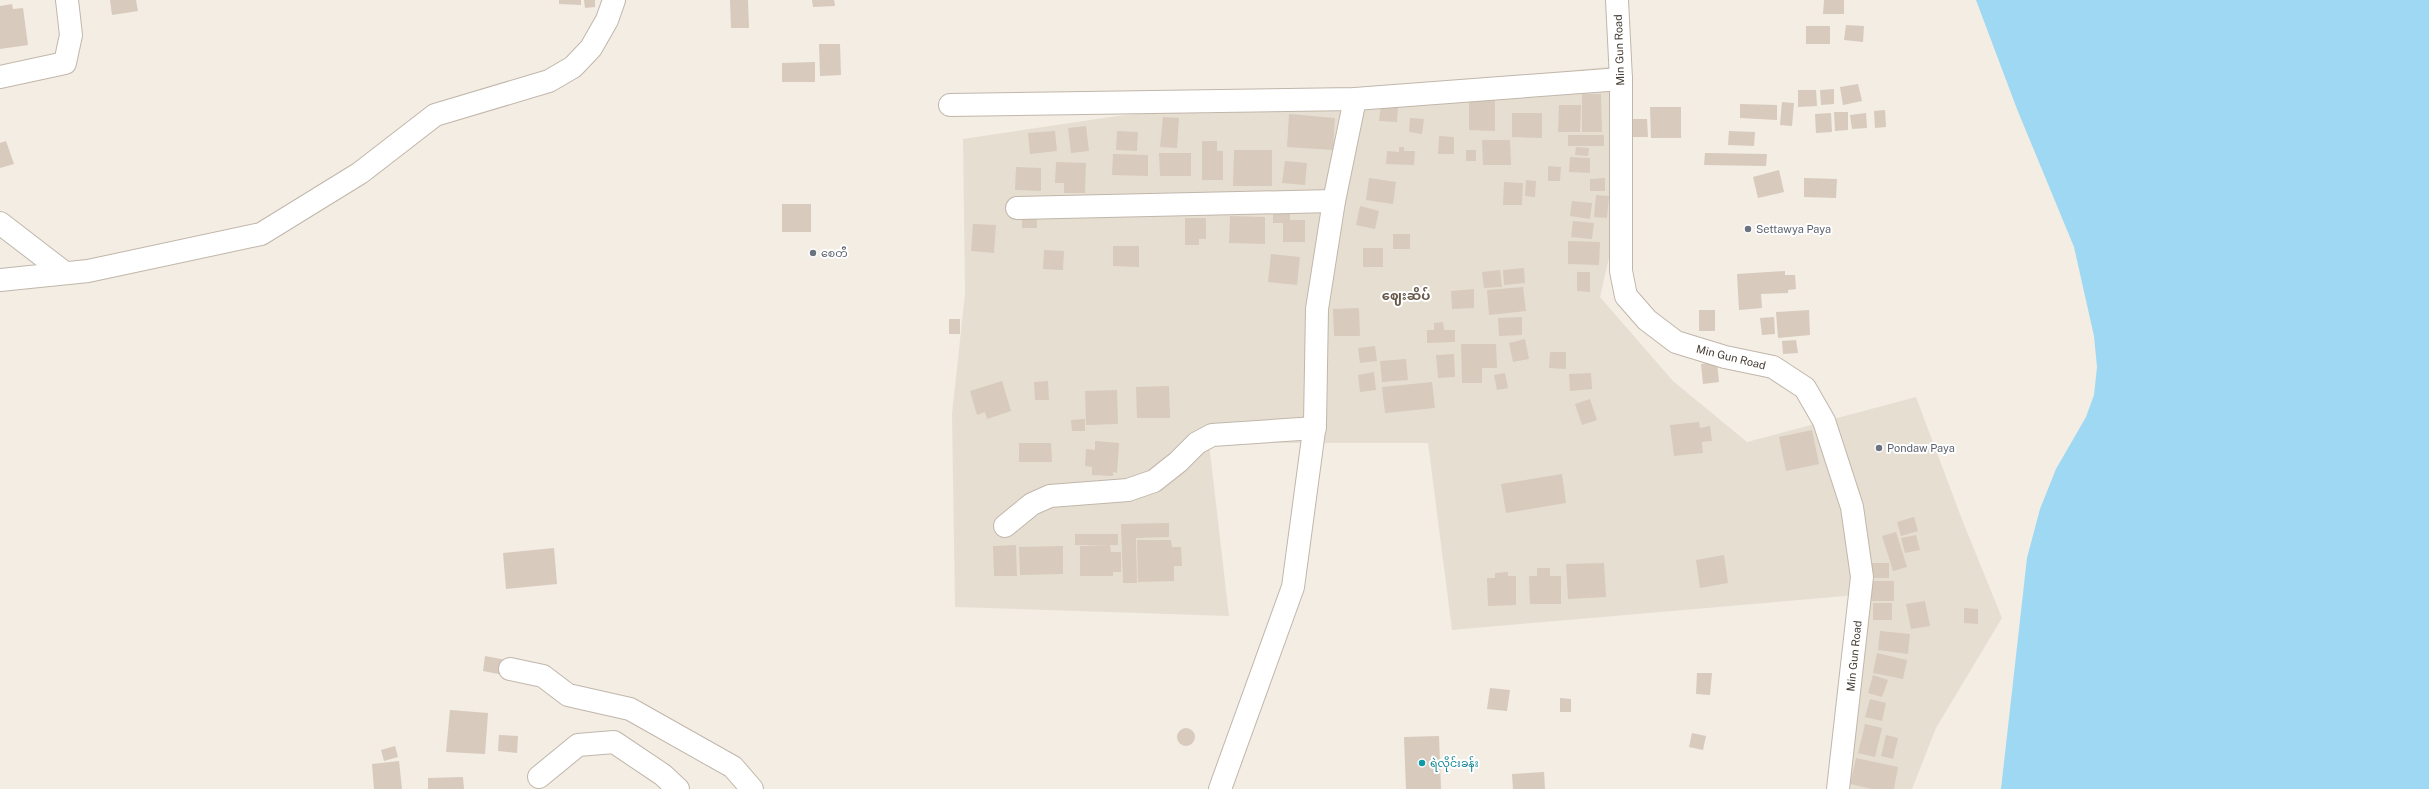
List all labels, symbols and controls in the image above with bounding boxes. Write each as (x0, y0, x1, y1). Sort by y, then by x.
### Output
street label: Min Gun Road (1612, 14, 1626, 86)
place label: Settawya Paya (1756, 223, 1831, 235)
marker: Settawya Paya (1743, 224, 1753, 234)
place label: စေတီ (821, 246, 848, 259)
marker: စေတီ (808, 248, 818, 258)
district label: ဈေးဆိပ် (1382, 286, 1430, 306)
street label: Min Gun Road (1695, 343, 1767, 371)
place label: Pondaw Paya (1887, 442, 1955, 454)
marker: Pondaw Paya (1874, 443, 1884, 453)
street label: Min Gun Road (1844, 620, 1864, 692)
place label: ရဲလိုင်းခန်း (1430, 756, 1479, 772)
marker: ရဲလိုင်းခန်း (1417, 758, 1427, 768)

